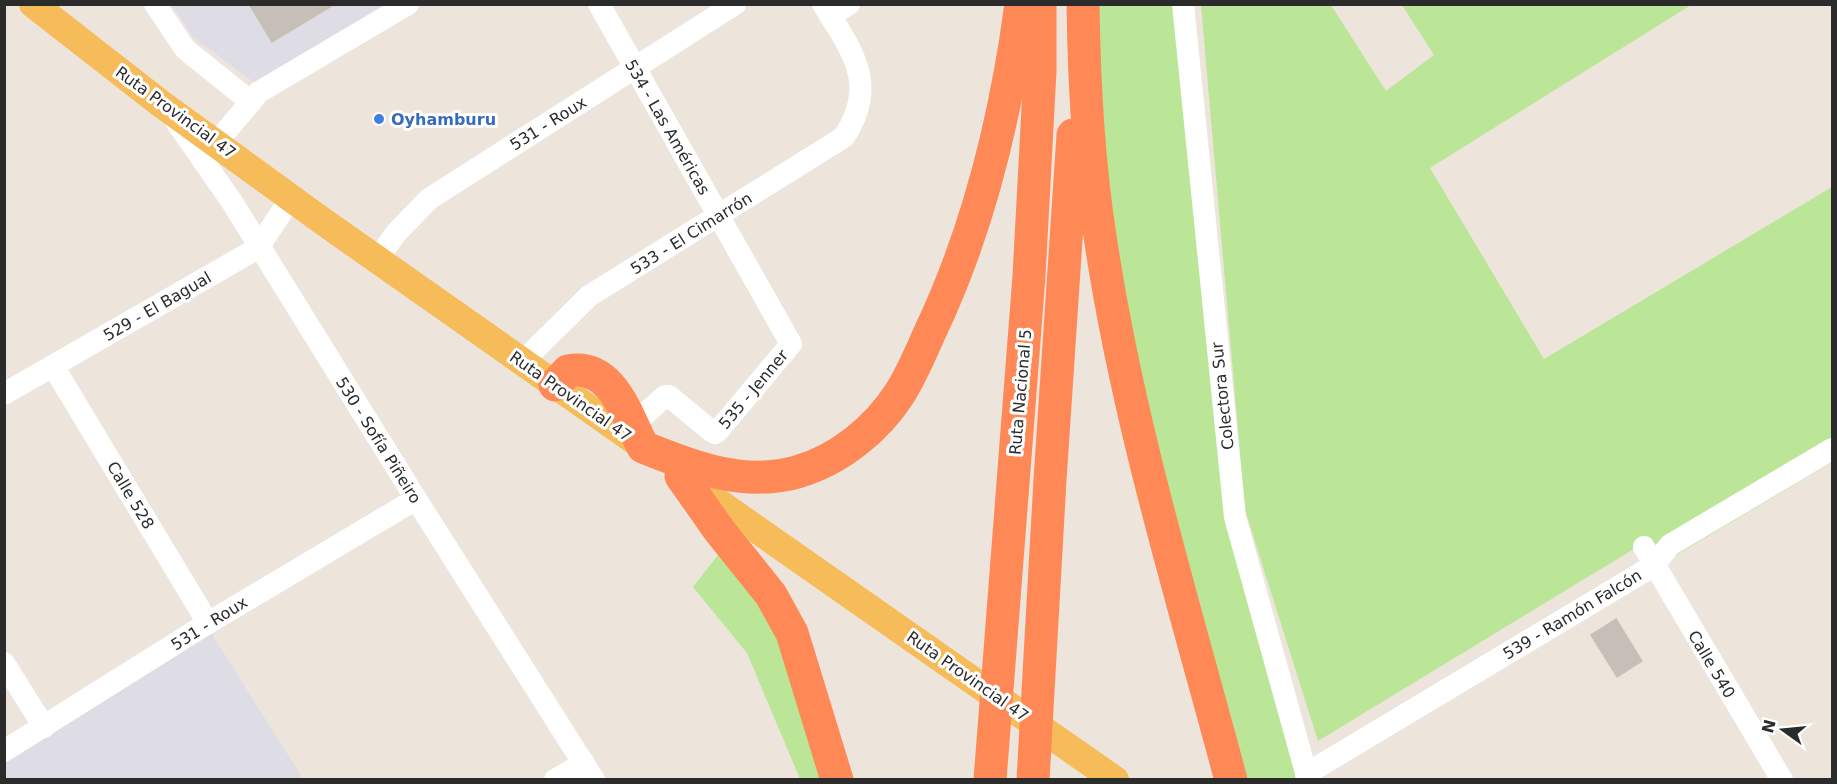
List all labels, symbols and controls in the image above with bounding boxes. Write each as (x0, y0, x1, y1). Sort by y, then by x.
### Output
street label: 534 - Las Américas (621, 56, 714, 198)
street label: Ruta Provincial 47 (112, 62, 240, 162)
street label: 531 - Roux (507, 93, 590, 154)
place label: Oyhamburu (391, 110, 496, 129)
marker: Oyhamburu (372, 112, 386, 126)
street label: 533 - El Cimarrón (627, 188, 755, 278)
street label: 529 - El Bagual (100, 268, 215, 345)
street label: Ruta Nacional 5 (1006, 328, 1035, 456)
street label: Colectora Sur (1207, 341, 1238, 451)
street label: 535 - Jenner (715, 345, 792, 433)
street label: Ruta Provincial 47 (506, 347, 635, 446)
street label: 530 - Sofía Piñeiro (332, 373, 425, 507)
street label: Calle 528 (103, 458, 158, 532)
street label: 539 - Ramón Falcón (1499, 566, 1645, 663)
street label: 531 - Roux (168, 593, 251, 654)
street label: Ruta Provincial 47 (903, 627, 1032, 726)
street label: Calle 540 (1684, 627, 1739, 701)
north arrow (1753, 700, 1813, 760)
text: N (1758, 717, 1780, 735)

